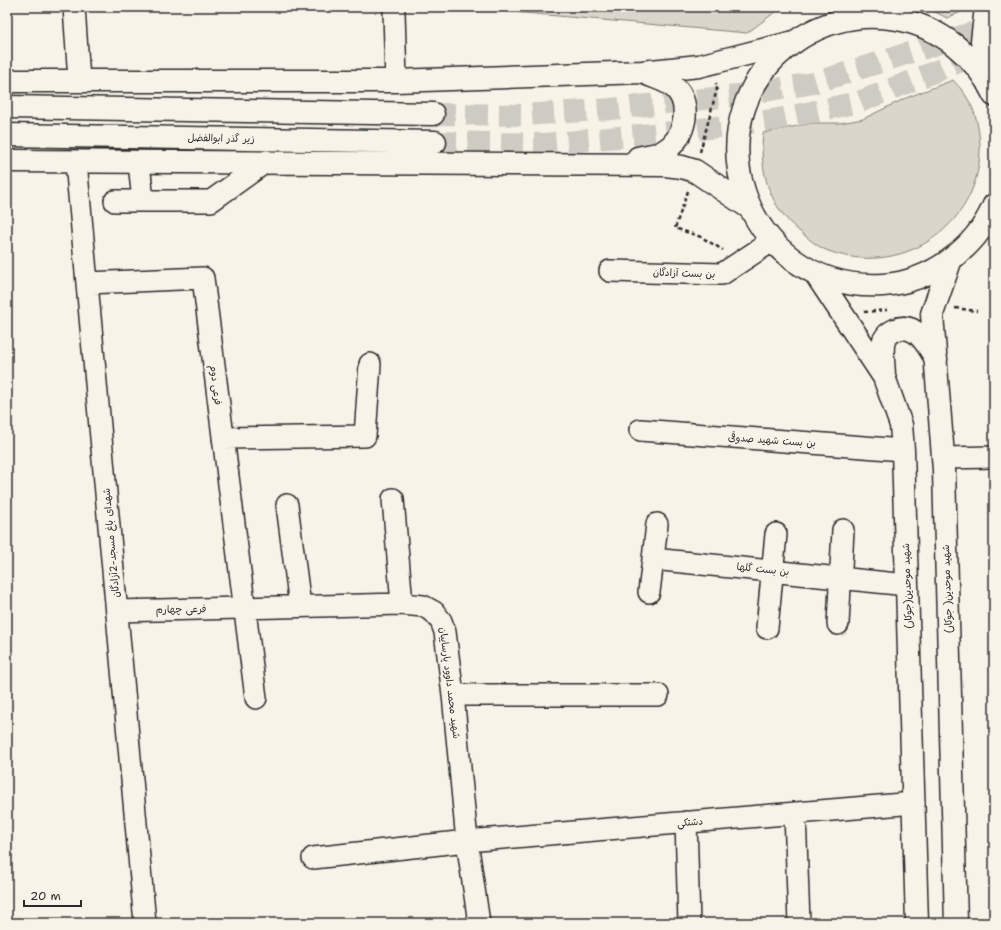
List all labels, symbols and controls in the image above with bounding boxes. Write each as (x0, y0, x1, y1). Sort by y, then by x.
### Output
street label: زیر گذر ابوالفضل (187, 131, 255, 145)
street label: بن بست آزادگان (653, 265, 716, 281)
street label: فرعی دوم (205, 364, 225, 406)
street label: بن بست شهید صدوقی (728, 430, 816, 450)
street label: شهدای‌ باغ مسجد-2آزادگان (100, 487, 123, 598)
street label: شهید موحدین(جوکار) (899, 543, 915, 629)
street label: شهید موحدین( جوکار) (939, 544, 955, 634)
street label: بن بست گلها (736, 560, 790, 578)
street label: فرعی چهارم (156, 602, 206, 617)
street label: شهید محمد داوود پارساییان (437, 626, 463, 740)
street label: دشتکی (676, 814, 704, 831)
scale bar (24, 882, 81, 908)
text: 20 m (30, 888, 61, 904)

